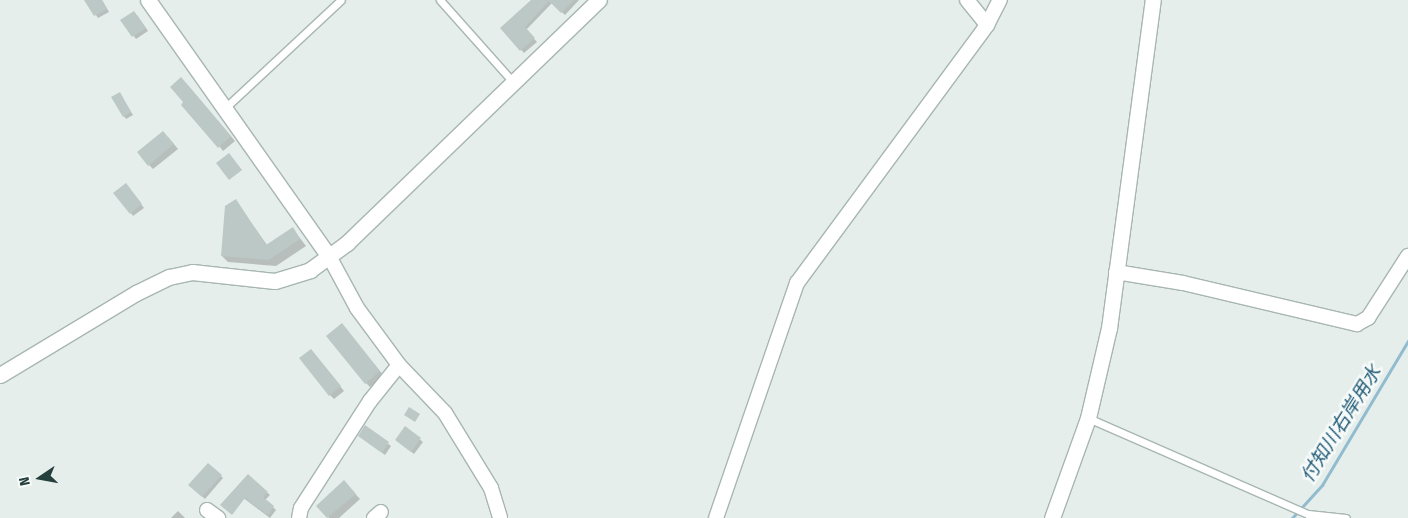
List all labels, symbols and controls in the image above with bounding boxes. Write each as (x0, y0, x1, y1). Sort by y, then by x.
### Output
water label: 付知川右岸用水 (1296, 362, 1386, 486)
north arrow (15, 453, 65, 503)
text: N (16, 475, 34, 487)

